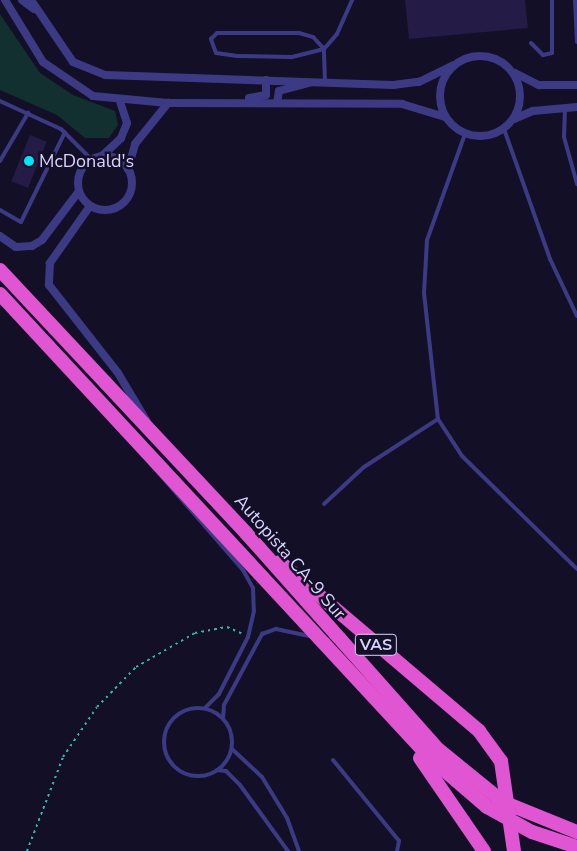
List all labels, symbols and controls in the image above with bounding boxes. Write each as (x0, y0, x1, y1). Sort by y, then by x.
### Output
place label: McDonald's (39, 150, 134, 172)
marker: McDonald's (23, 155, 35, 167)
street label: Autopista CA-9 Sur (230, 490, 350, 624)
road number: VAS (355, 632, 397, 658)

